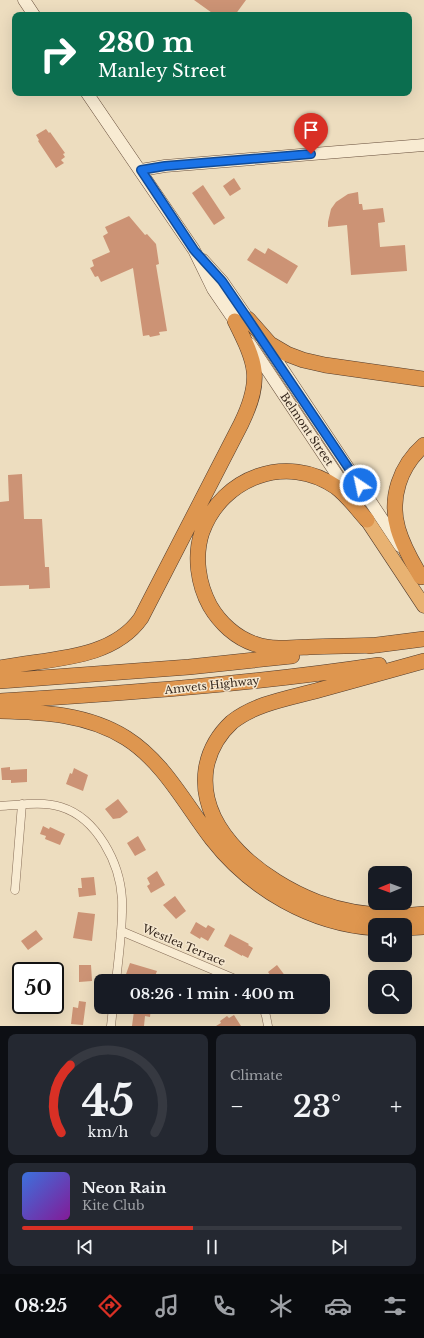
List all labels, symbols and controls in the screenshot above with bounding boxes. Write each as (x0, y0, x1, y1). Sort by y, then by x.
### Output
text: 280 m (98, 25, 194, 60)
icon: right (32, 28, 84, 80)
text: Manley Street (98, 60, 226, 82)
pin (294, 113, 328, 154)
icon: arrive (300, 119, 322, 141)
street label: Belmont Street (277, 390, 337, 469)
position arrow (339, 464, 381, 506)
street label: Amvets Highway (163, 673, 260, 697)
north arrow (368, 866, 412, 910)
map controls (368, 866, 412, 1014)
button: sound (368, 918, 412, 962)
street label: Westlea Terrace (139, 921, 228, 969)
speed limit sign: 50 (12, 962, 64, 1014)
button: search (368, 970, 412, 1014)
text: 08:26 · 1 min · 400 m (130, 984, 294, 1003)
text: Climate (230, 1067, 283, 1084)
text: 45 (82, 1075, 134, 1126)
text: 23° (293, 1088, 341, 1125)
text: − (230, 1093, 244, 1120)
text: + (390, 1093, 402, 1120)
text: km/h (88, 1122, 128, 1140)
text: Neon Rain (82, 1178, 166, 1197)
text: Kite Club (82, 1197, 145, 1214)
icon: previous (74, 1236, 96, 1258)
icon: pause (201, 1236, 223, 1258)
icon: next (328, 1236, 350, 1258)
icon: directions (96, 1292, 124, 1320)
icon: music (153, 1292, 181, 1320)
icon: phone (210, 1292, 238, 1320)
icon: climate (267, 1292, 295, 1320)
icon: car (324, 1292, 352, 1320)
icon: filters (381, 1292, 409, 1320)
text: 08:25 (15, 1295, 67, 1317)

